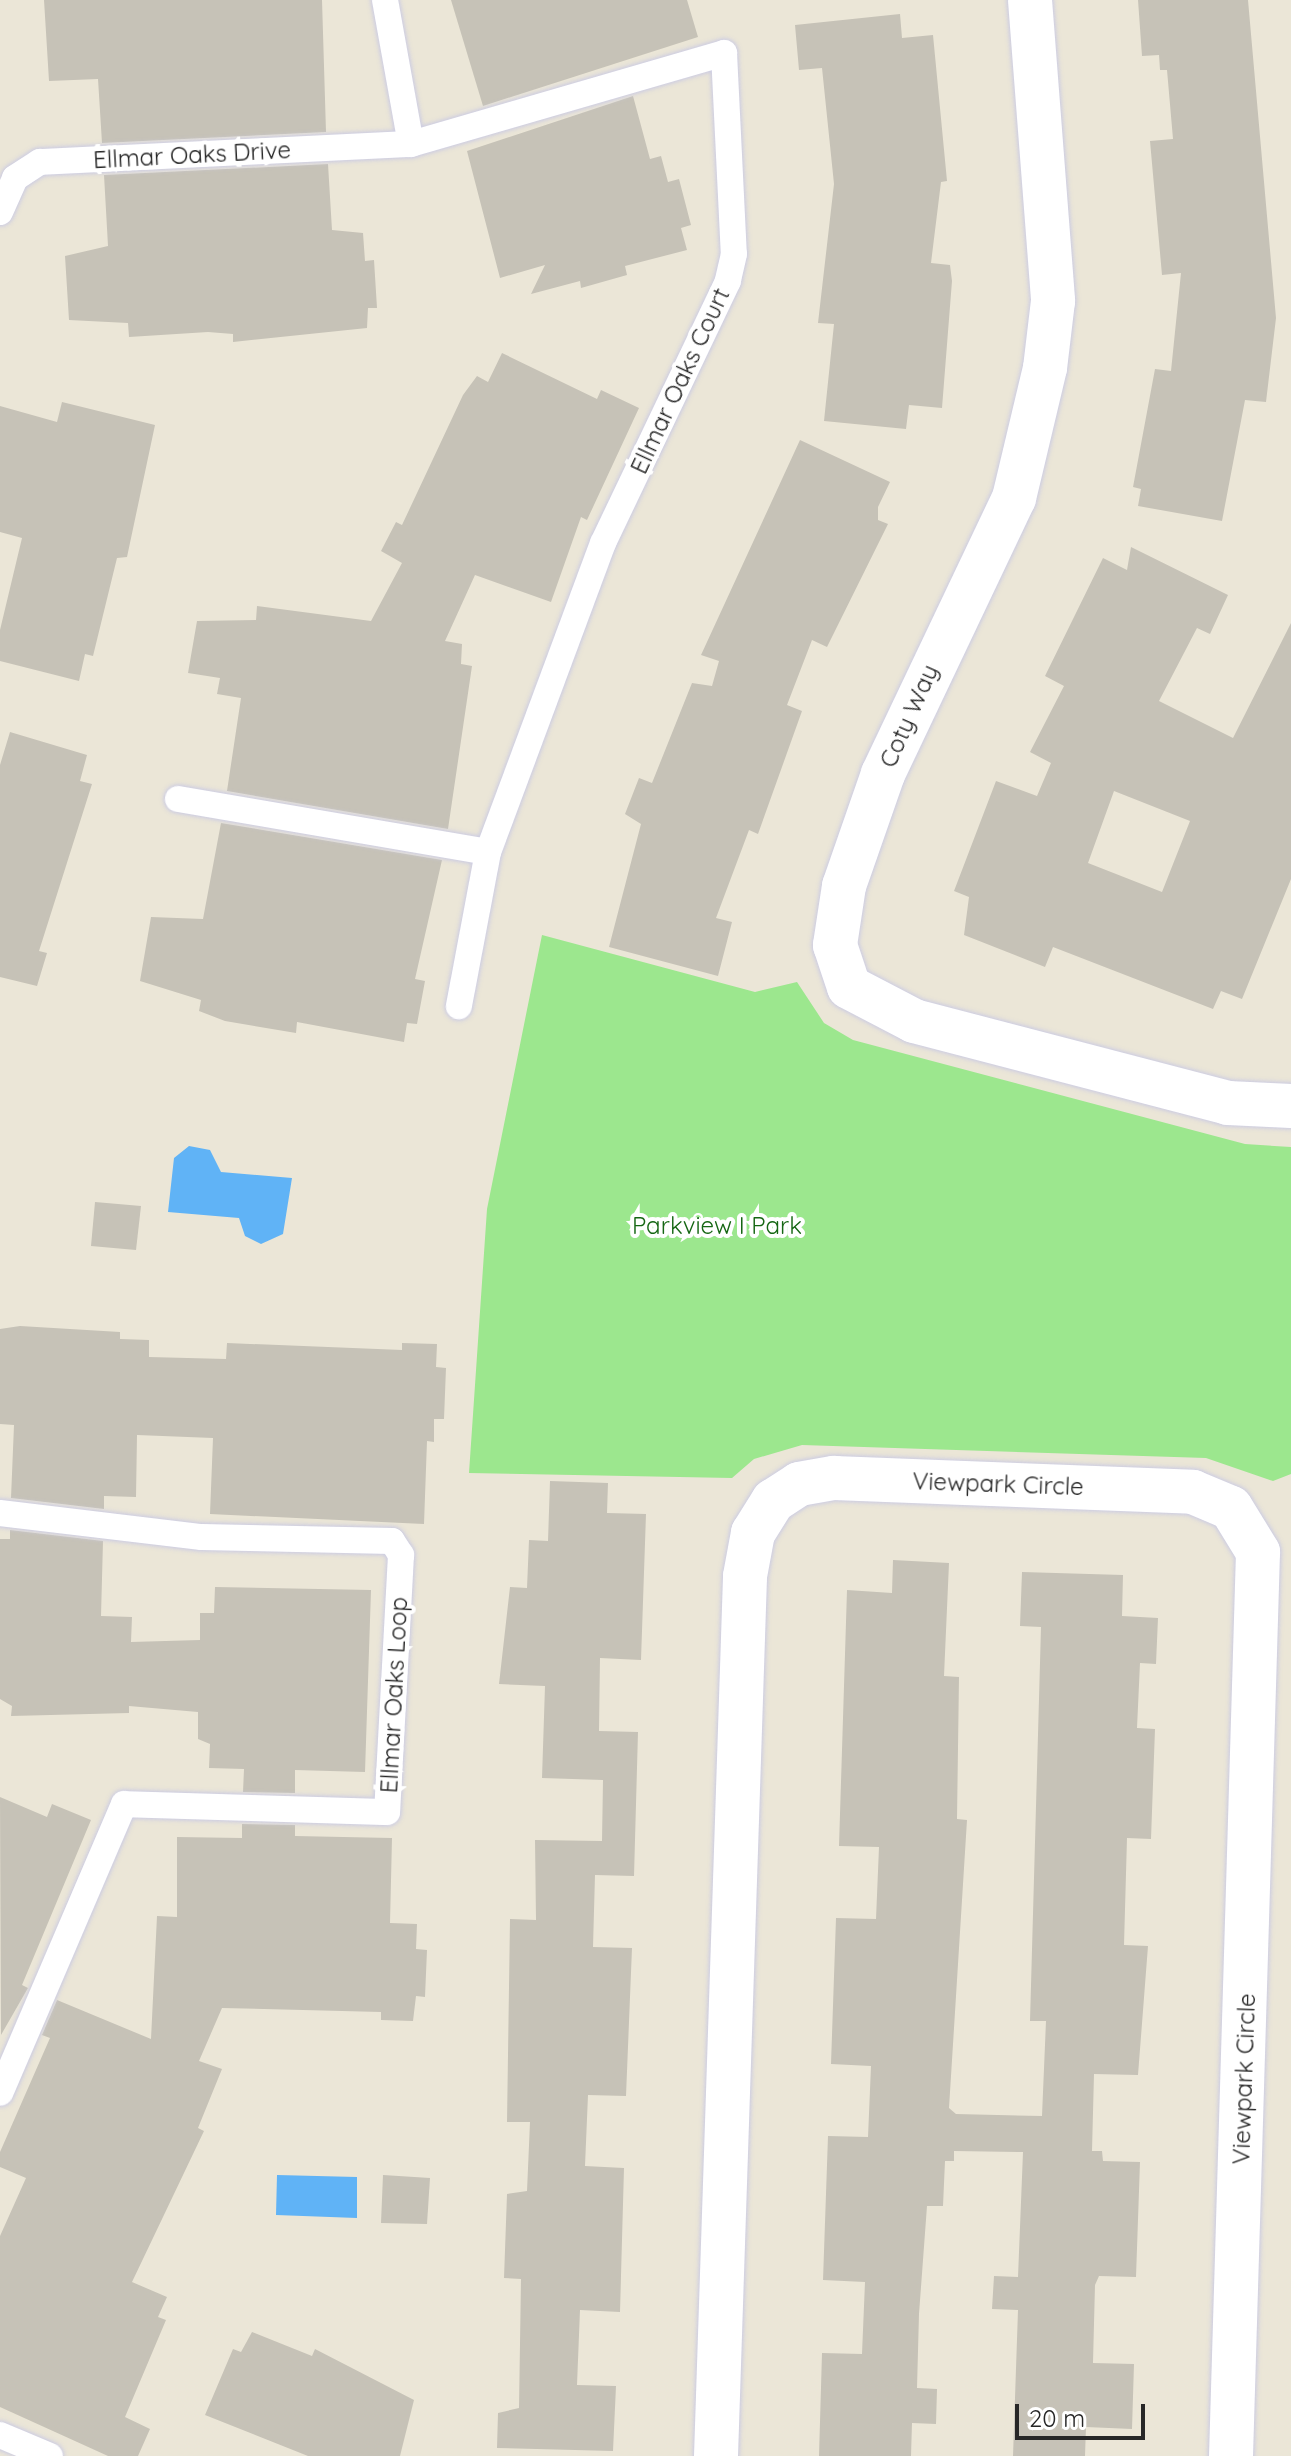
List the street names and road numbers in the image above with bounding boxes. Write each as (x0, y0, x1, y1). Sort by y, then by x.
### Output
street label: Ellmar Oaks Drive (92, 135, 292, 175)
street label: Ellmar Oaks Court (624, 284, 736, 478)
street label: Coty Way (874, 660, 944, 772)
street label: Viewpark Circle (912, 1467, 1084, 1501)
street label: Ellmar Oaks Loop (374, 1596, 414, 1794)
street label: Viewpark Circle (1227, 1993, 1261, 2165)

